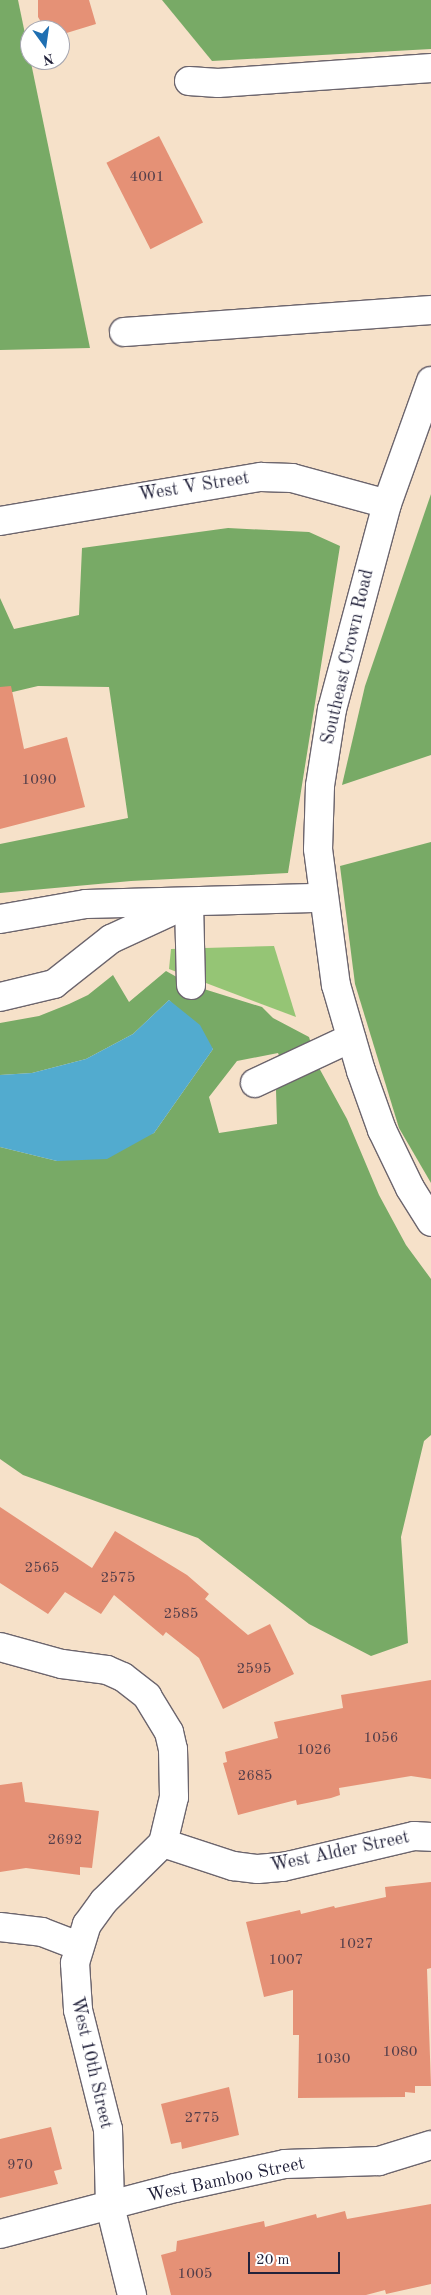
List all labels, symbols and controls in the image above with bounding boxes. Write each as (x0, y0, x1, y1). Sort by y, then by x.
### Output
north arrow (20, 20, 70, 70)
text: N (42, 50, 55, 67)
house number: 4001 (130, 169, 164, 187)
street label: West V Street (137, 468, 251, 506)
street label: Southeast Crown Road (317, 567, 379, 747)
house number: 1090 (22, 772, 56, 790)
house number: 2565 (25, 1560, 59, 1578)
house number: 2575 (101, 1570, 135, 1588)
house number: 2585 (164, 1606, 198, 1624)
house number: 2595 (237, 1661, 271, 1679)
house number: 1056 (364, 1730, 398, 1748)
house number: 1026 (297, 1742, 331, 1760)
house number: 2685 (238, 1768, 272, 1786)
street label: West Alder Street (269, 1827, 411, 1877)
house number: 2692 (48, 1832, 82, 1850)
house number: 1027 (339, 1936, 373, 1954)
house number: 1007 (269, 1952, 303, 1970)
street label: West 10th Street (65, 1995, 117, 2131)
house number: 1080 (383, 2044, 417, 2062)
house number: 1030 (316, 2051, 350, 2069)
house number: 2775 (185, 2110, 219, 2128)
street label: West Bamboo Street (145, 2153, 307, 2207)
house number: 970 (7, 2157, 33, 2175)
scale bar (251, 2242, 344, 2274)
text: 20 m (256, 2253, 290, 2268)
house number: 1005 (178, 2266, 212, 2284)

